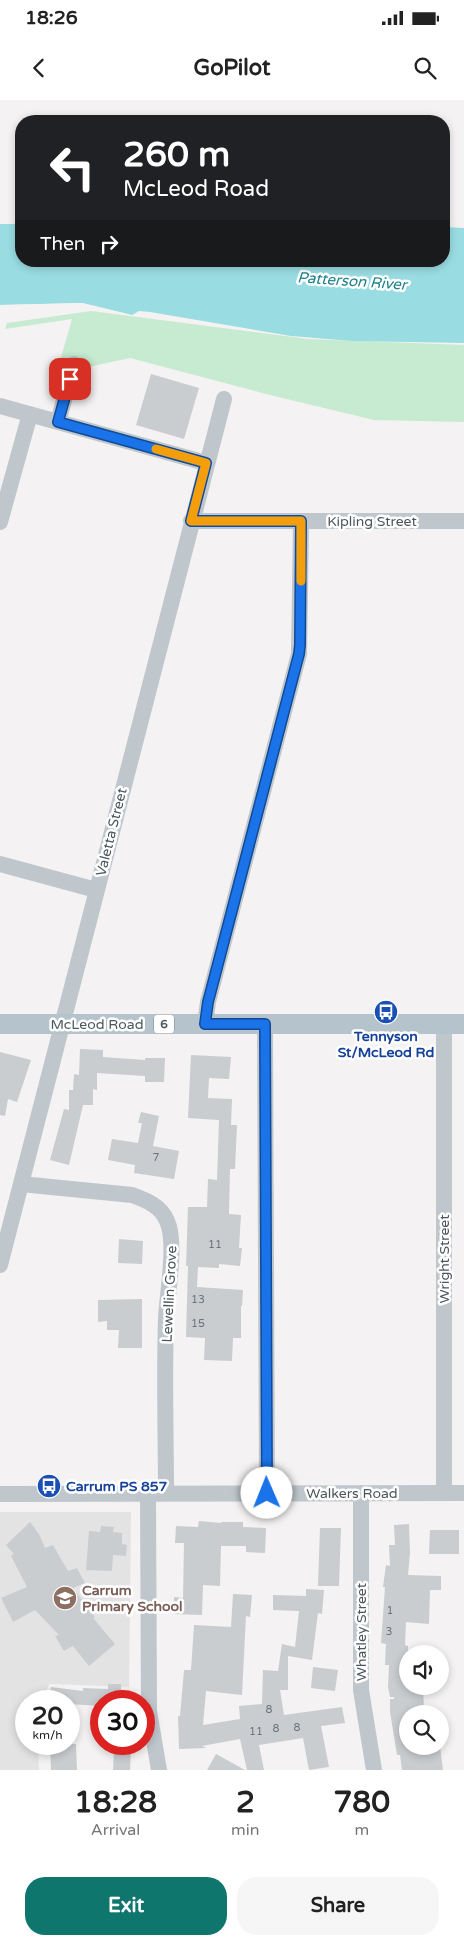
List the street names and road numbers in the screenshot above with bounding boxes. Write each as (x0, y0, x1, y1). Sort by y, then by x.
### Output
street label: Kipling Street (327, 513, 417, 530)
street label: Valetta Street (92, 786, 131, 878)
road number: 6 (154, 1014, 174, 1034)
street label: McLeod Road (51, 1016, 143, 1033)
street label: Wright Street (436, 1214, 453, 1304)
street label: Lewellin Grove (158, 1245, 181, 1343)
street label: Walkers Road (306, 1485, 398, 1502)
street label: Whatley Street (353, 1582, 370, 1681)

